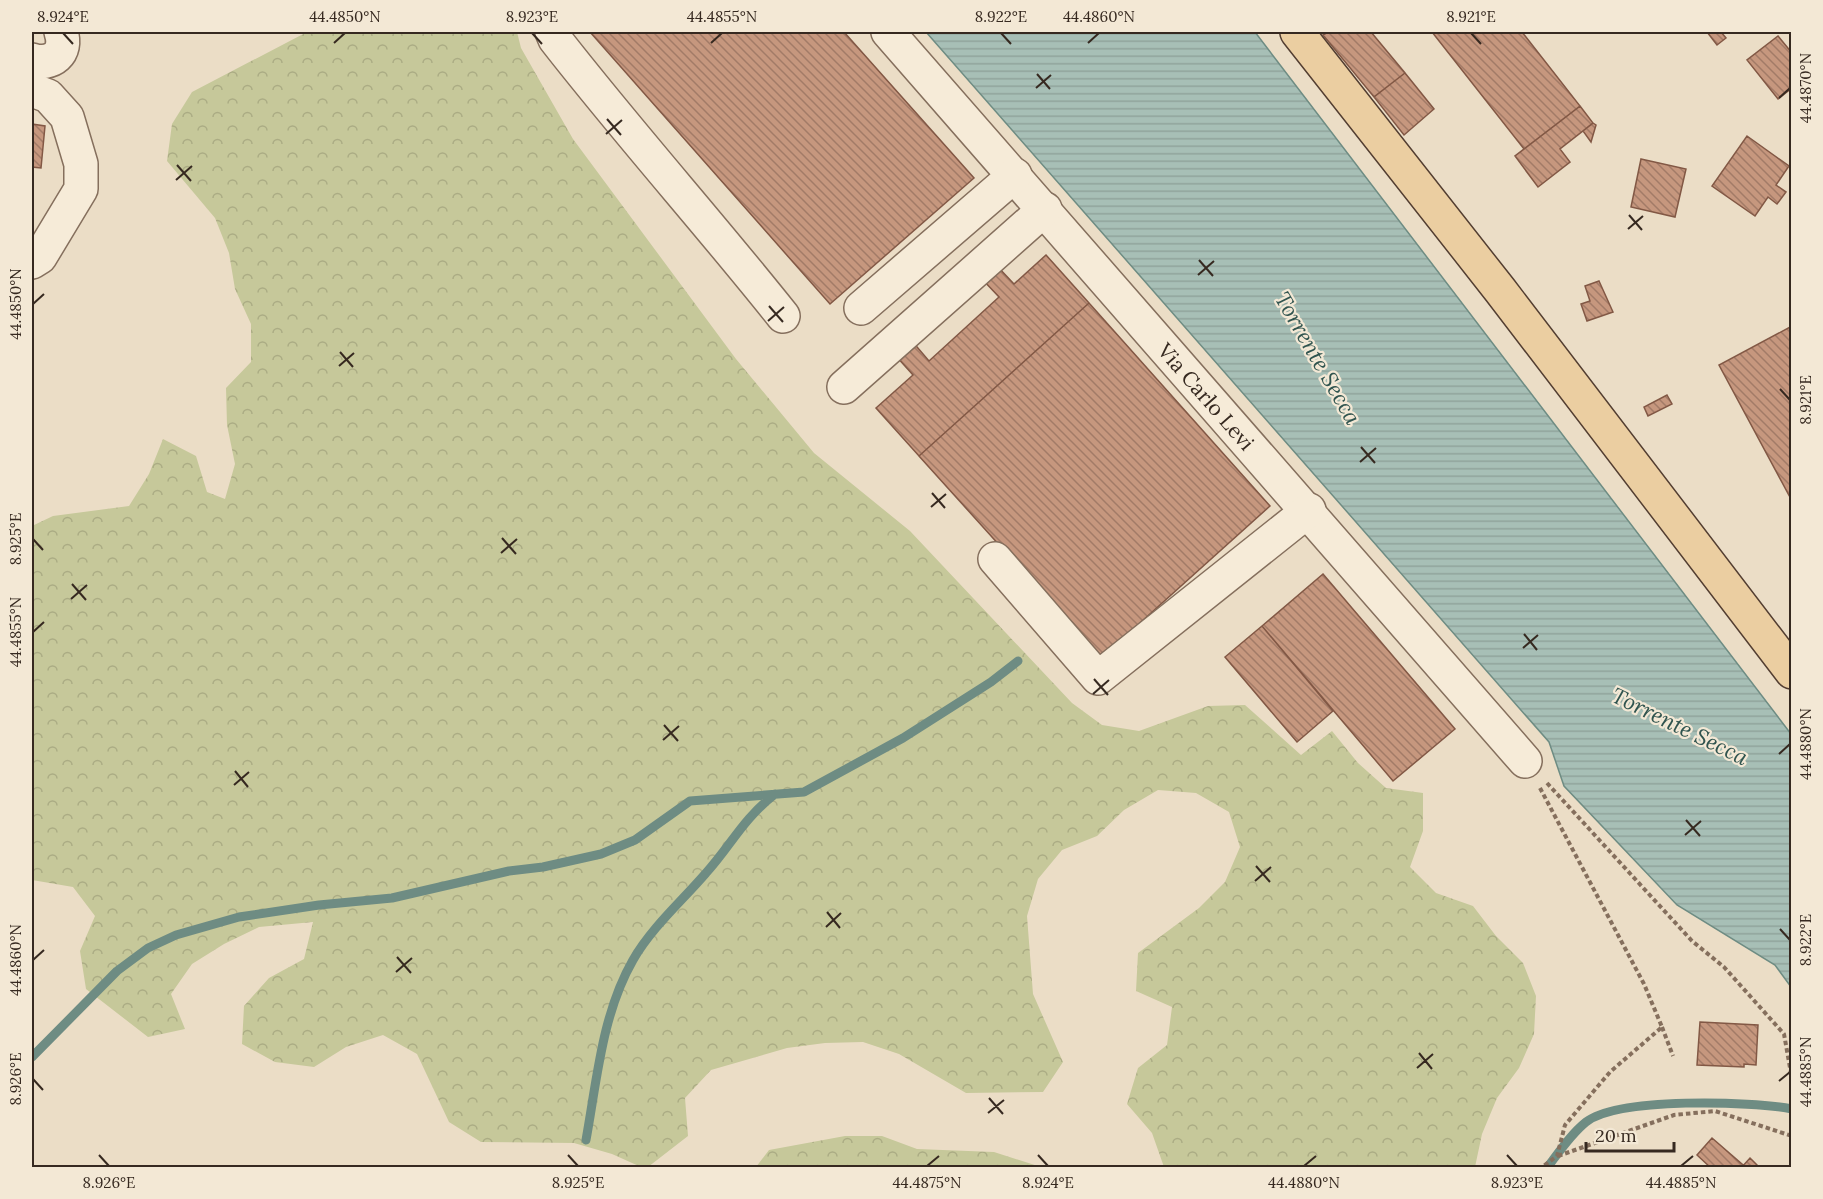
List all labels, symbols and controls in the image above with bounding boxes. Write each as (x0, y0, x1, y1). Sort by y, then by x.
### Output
text: 8.924°E (37, 7, 89, 26)
text: 44.4850°N (309, 7, 381, 26)
text: 8.923°E (506, 7, 558, 26)
text: 44.4855°N (687, 7, 757, 26)
text: 8.922°E (975, 7, 1027, 26)
text: 44.4860°N (1063, 7, 1135, 26)
text: 8.921°E (1446, 7, 1496, 26)
text: 44.4870°N (1796, 53, 1815, 123)
text: 44.4850°N (6, 268, 25, 340)
water label: Torrente Secca (1269, 287, 1368, 430)
street label: Via Carlo Levi (1152, 336, 1261, 456)
text: 8.921°E (1796, 375, 1815, 425)
text: 8.925°E (6, 513, 25, 565)
text: 44.4855°N (6, 597, 25, 667)
water label: Torrente Secca (1607, 681, 1754, 771)
text: 44.4880°N (1796, 708, 1815, 780)
text: 8.922°E (1796, 914, 1815, 966)
text: 44.4860°N (6, 924, 25, 996)
text: 44.4885°N (1796, 1037, 1815, 1107)
text: 8.926°E (6, 1053, 25, 1105)
scale bar (1586, 1115, 1674, 1153)
text: 20 m (1595, 1124, 1637, 1147)
text: 8.926°E (83, 1173, 135, 1192)
text: 8.925°E (552, 1173, 604, 1192)
text: 44.4875°N (892, 1173, 962, 1192)
text: 8.924°E (1022, 1173, 1074, 1192)
text: 44.4880°N (1268, 1173, 1340, 1192)
text: 8.923°E (1491, 1173, 1543, 1192)
text: 44.4885°N (1646, 1173, 1716, 1192)

